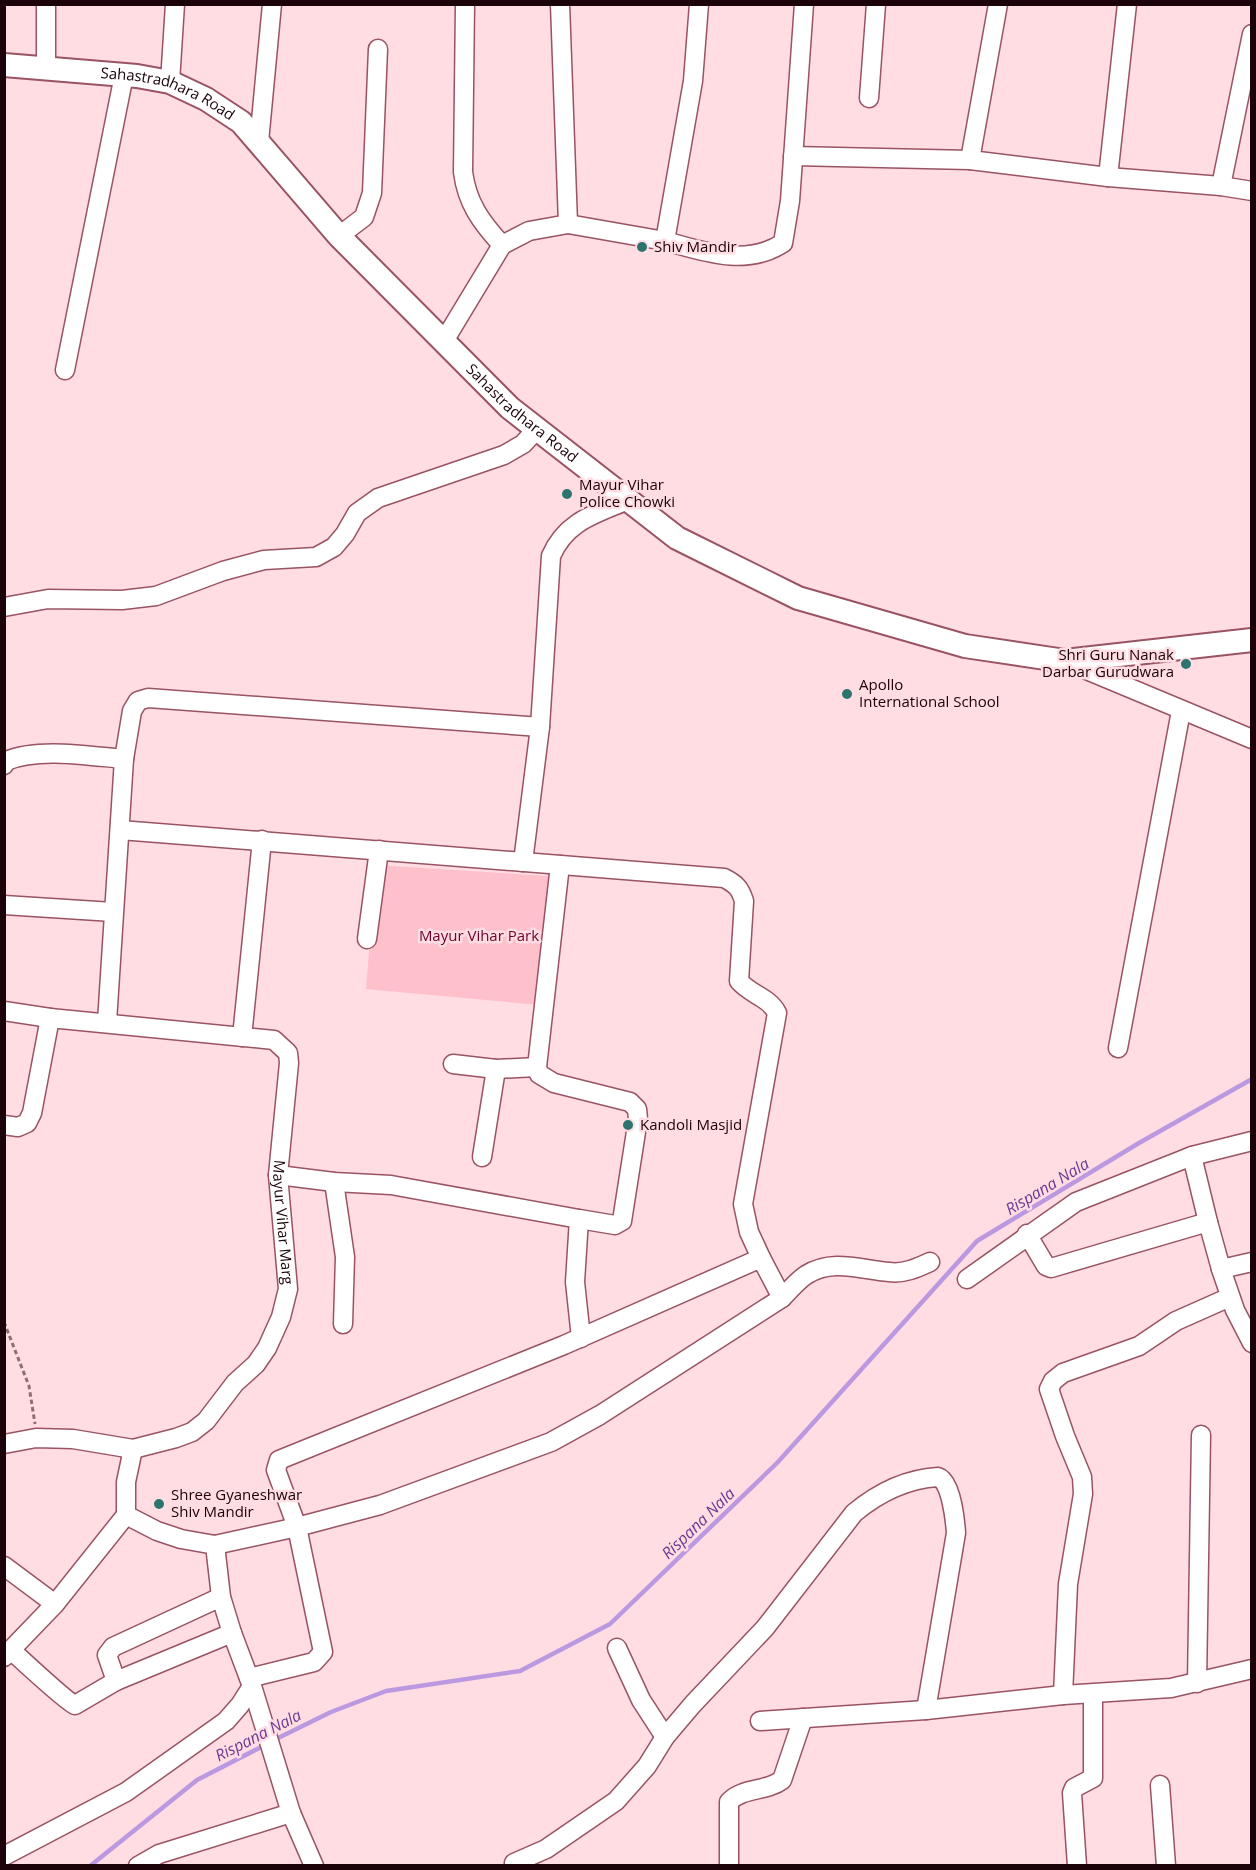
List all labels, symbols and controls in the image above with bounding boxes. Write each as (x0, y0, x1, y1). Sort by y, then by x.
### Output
street label: Sahastradhara Road (100, 62, 239, 124)
place label: Shiv Mandir (654, 236, 737, 256)
marker: Shiv Mandir (635, 240, 649, 254)
street label: Sahastradhara Road (462, 359, 583, 466)
place label: Mayur Vihar Police Chowki (579, 474, 675, 511)
marker: Mayur Vihar Police Chowki (560, 487, 574, 501)
place label: Shri Guru Nanak Darbar Gurudwara (1042, 644, 1174, 681)
marker: Shri Guru Nanak Darbar Gurudwara (1179, 657, 1193, 671)
place label: Apollo International School (859, 674, 1000, 711)
marker: Apollo International School (840, 687, 854, 701)
park label: Mayur Vihar Park (419, 925, 539, 945)
place label: Kandoli Masjid (640, 1114, 742, 1134)
marker: Kandoli Masjid (621, 1118, 635, 1132)
water label: Rispana Nala (1001, 1152, 1093, 1220)
street label: Mayur Vihar Marg (269, 1159, 299, 1285)
water label: Rispana Nala (656, 1482, 740, 1564)
place label: Shree Gyaneshwar Shiv Mandir (171, 1484, 302, 1521)
marker: Shree Gyaneshwar Shiv Mandir (152, 1497, 166, 1511)
water label: Rispana Nala (211, 1704, 305, 1766)

